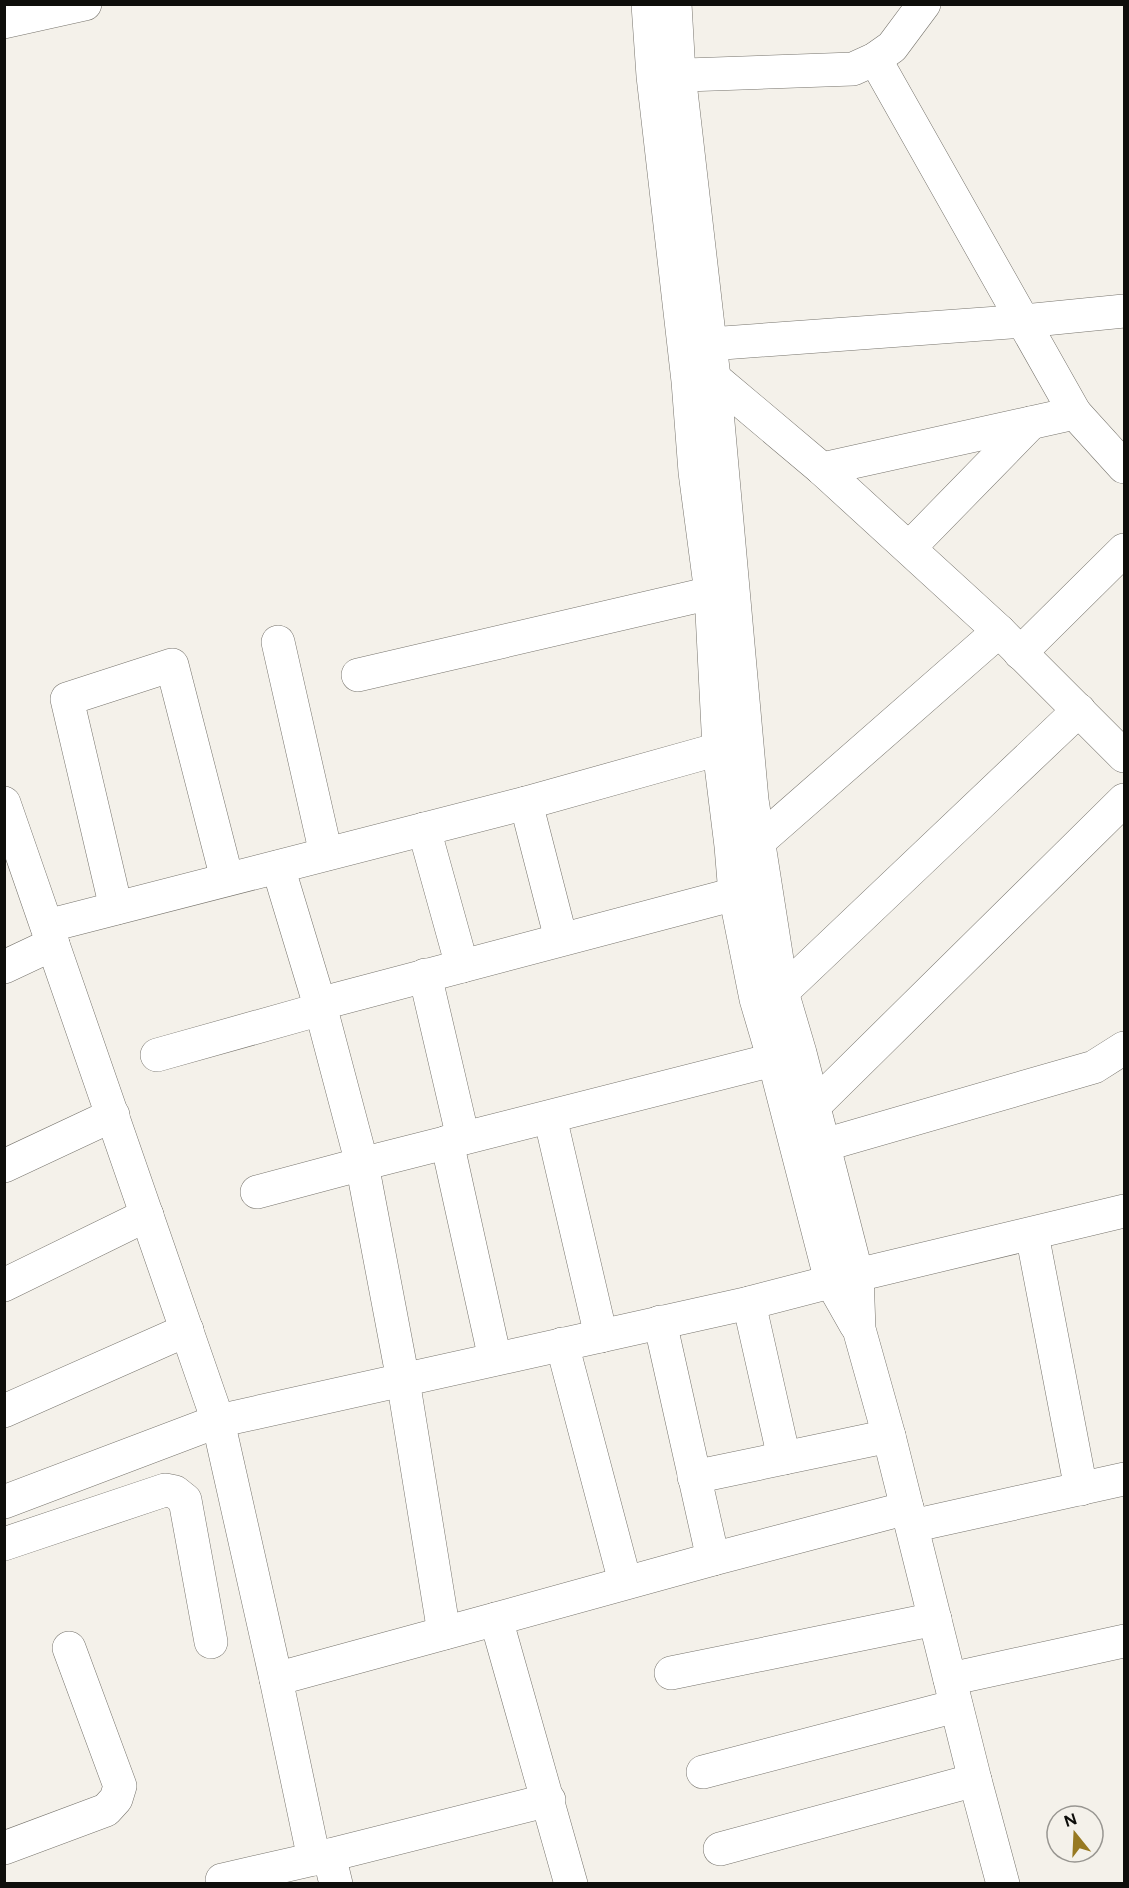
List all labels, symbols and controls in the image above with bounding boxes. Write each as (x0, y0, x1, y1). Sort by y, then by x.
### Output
north arrow (1045, 1804, 1105, 1864)
text: N (1062, 1809, 1079, 1831)

